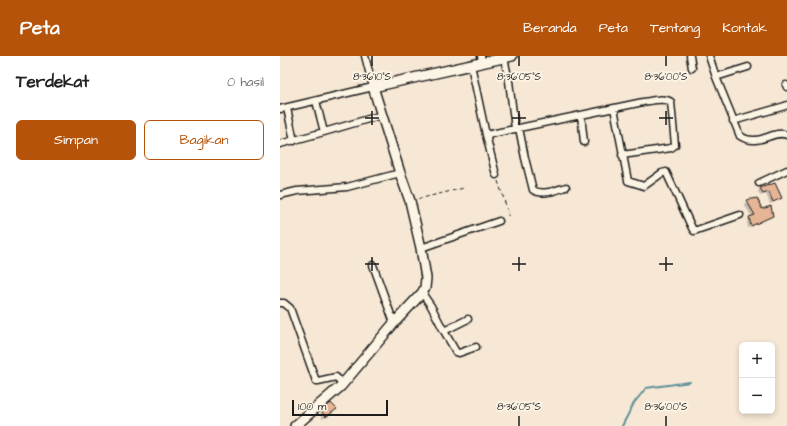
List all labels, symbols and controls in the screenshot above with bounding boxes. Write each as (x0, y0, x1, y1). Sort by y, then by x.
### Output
text: Peta (20, 15, 60, 42)
text: Beranda (523, 18, 577, 38)
text: Peta (599, 18, 628, 38)
text: Tentang (650, 18, 700, 38)
text: Kontak (722, 18, 767, 38)
text: Terdekat (16, 70, 89, 94)
text: 8°36'10"S (353, 70, 392, 84)
text: 8°36'05"S (497, 70, 541, 84)
text: 8°36'00"S (644, 70, 688, 84)
text: 0 hasil (227, 73, 264, 91)
button: Simpan (16, 120, 136, 160)
button: Bagikan (144, 120, 264, 160)
map controls (739, 342, 775, 414)
button: + (739, 342, 775, 378)
button: − (739, 378, 775, 414)
scale bar (292, 398, 388, 417)
text: 100 m (298, 399, 326, 414)
text: 8°36'05"S (497, 400, 541, 414)
text: 8°36'00"S (644, 400, 688, 414)

